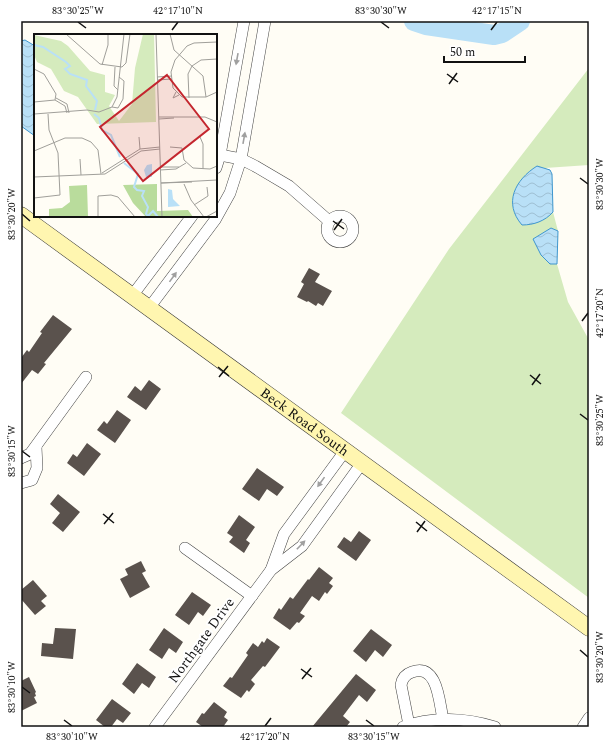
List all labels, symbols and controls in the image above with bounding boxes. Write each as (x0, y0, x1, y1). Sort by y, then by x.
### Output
text: 83°30'25"W (52, 3, 104, 19)
text: 42°17'10"N (153, 3, 203, 19)
text: 83°30'30"W (355, 3, 407, 19)
text: 42°17'15"N (472, 3, 522, 19)
inset map (34, 34, 217, 217)
scale bar (444, 38, 525, 64)
text: 50 m (450, 43, 475, 62)
one-way arrow (234, 53, 240, 65)
one-way arrow (242, 132, 248, 145)
text: 83°30'30"W (592, 158, 608, 210)
text: 83°30'20"W (4, 188, 20, 240)
one-way arrow (169, 271, 177, 282)
text: 42°17'20"N (592, 288, 608, 338)
street label: Beck Road South (256, 382, 353, 461)
text: 83°30'25"W (592, 394, 608, 446)
text: 83°30'15"W (4, 425, 20, 477)
one-way arrow (317, 477, 326, 488)
one-way arrow (296, 541, 306, 550)
street label: Northgate Drive (163, 593, 240, 687)
text: 83°30'20"W (592, 631, 608, 683)
text: 83°30'10"W (4, 661, 20, 713)
text: 83°30'10"W (46, 729, 98, 745)
text: 42°17'20"N (240, 729, 290, 745)
text: 83°30'15"W (348, 729, 400, 745)

